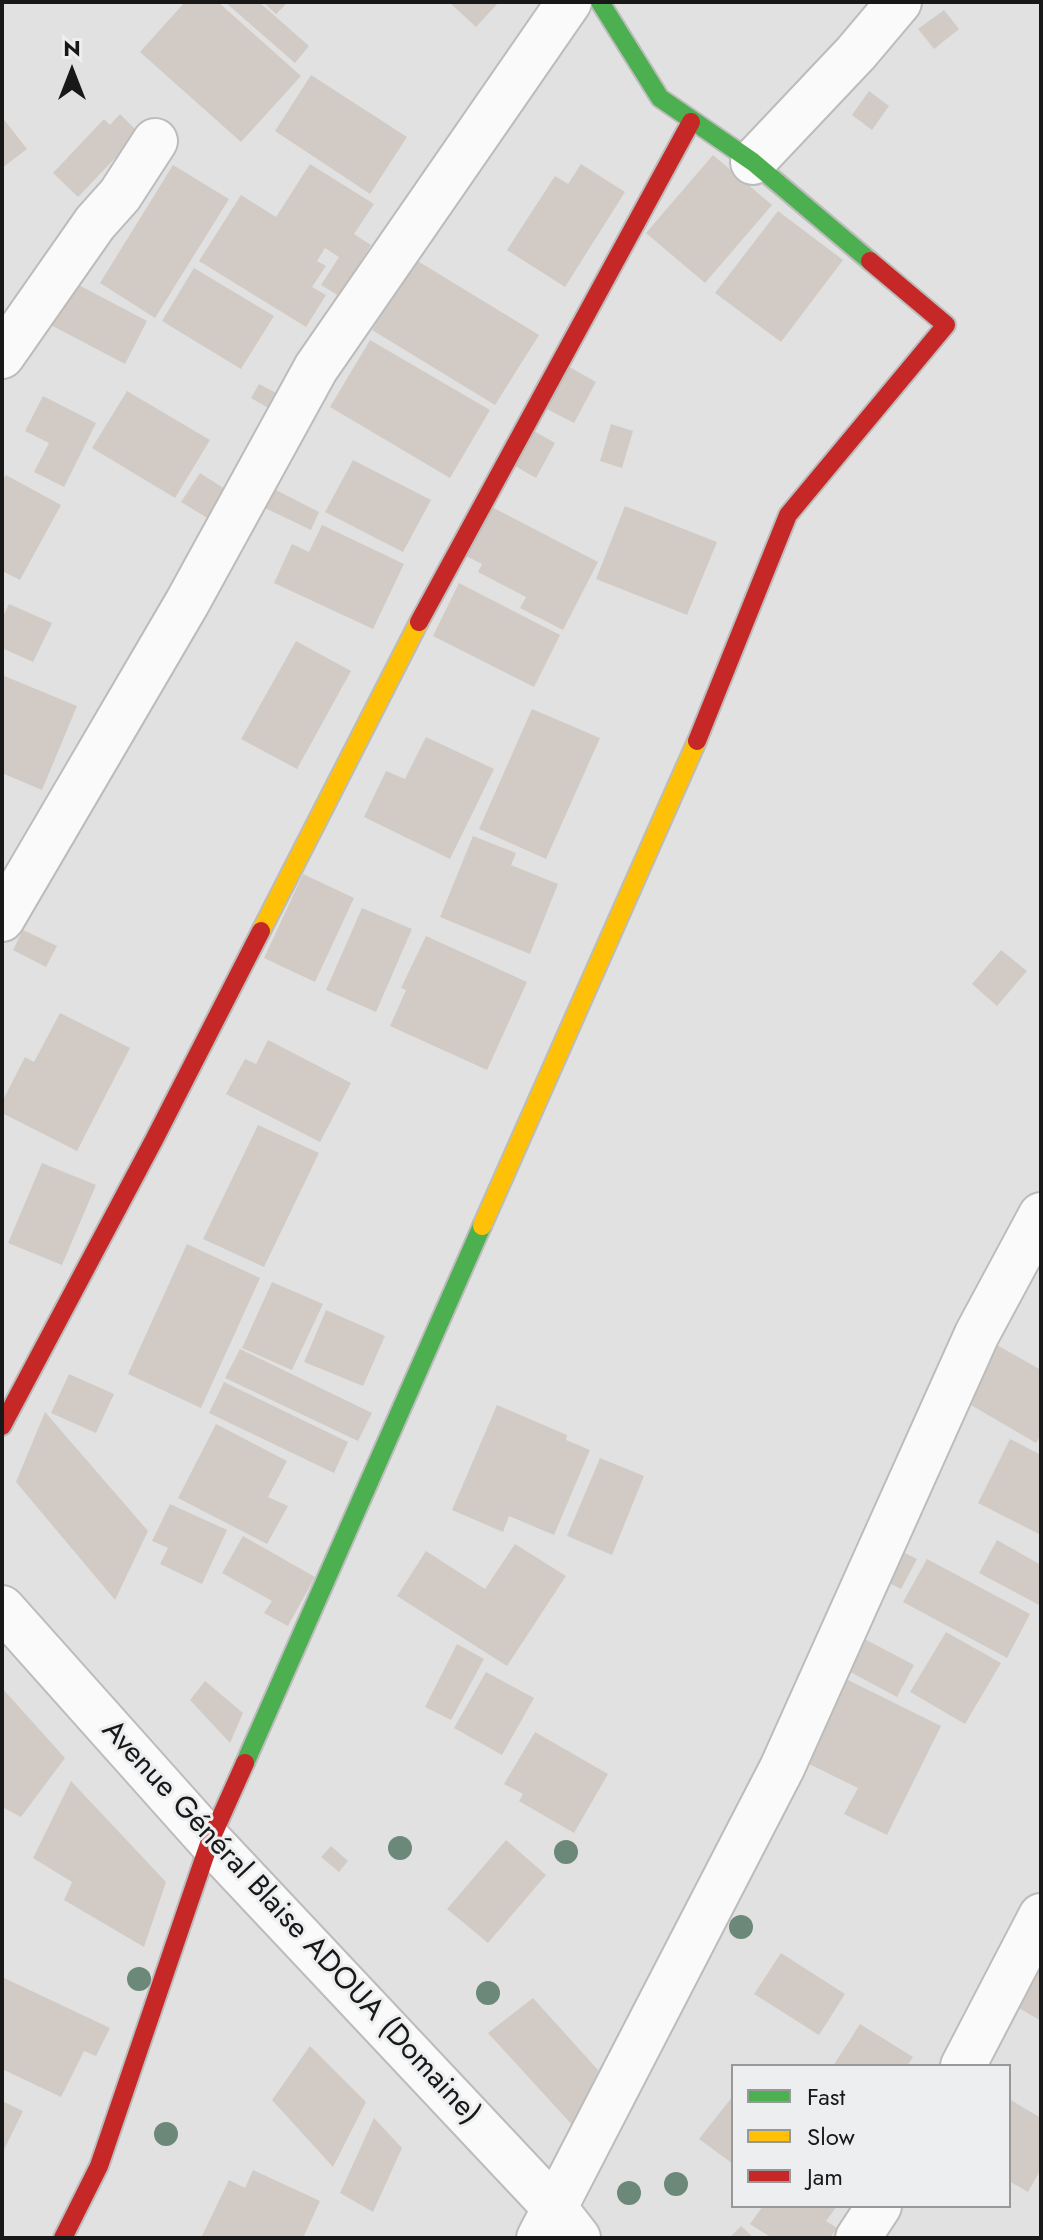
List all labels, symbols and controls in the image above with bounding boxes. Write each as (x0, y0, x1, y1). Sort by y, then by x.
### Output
north arrow (32, 32, 112, 112)
text: N (63, 32, 81, 64)
street label: Avenue Général Blaise ADOUA (Domaine) (93, 1714, 487, 2132)
legend (731, 2064, 1011, 2208)
text: Fast (807, 2079, 845, 2114)
text: Slow (807, 2119, 855, 2154)
text: Jam (807, 2159, 843, 2194)

